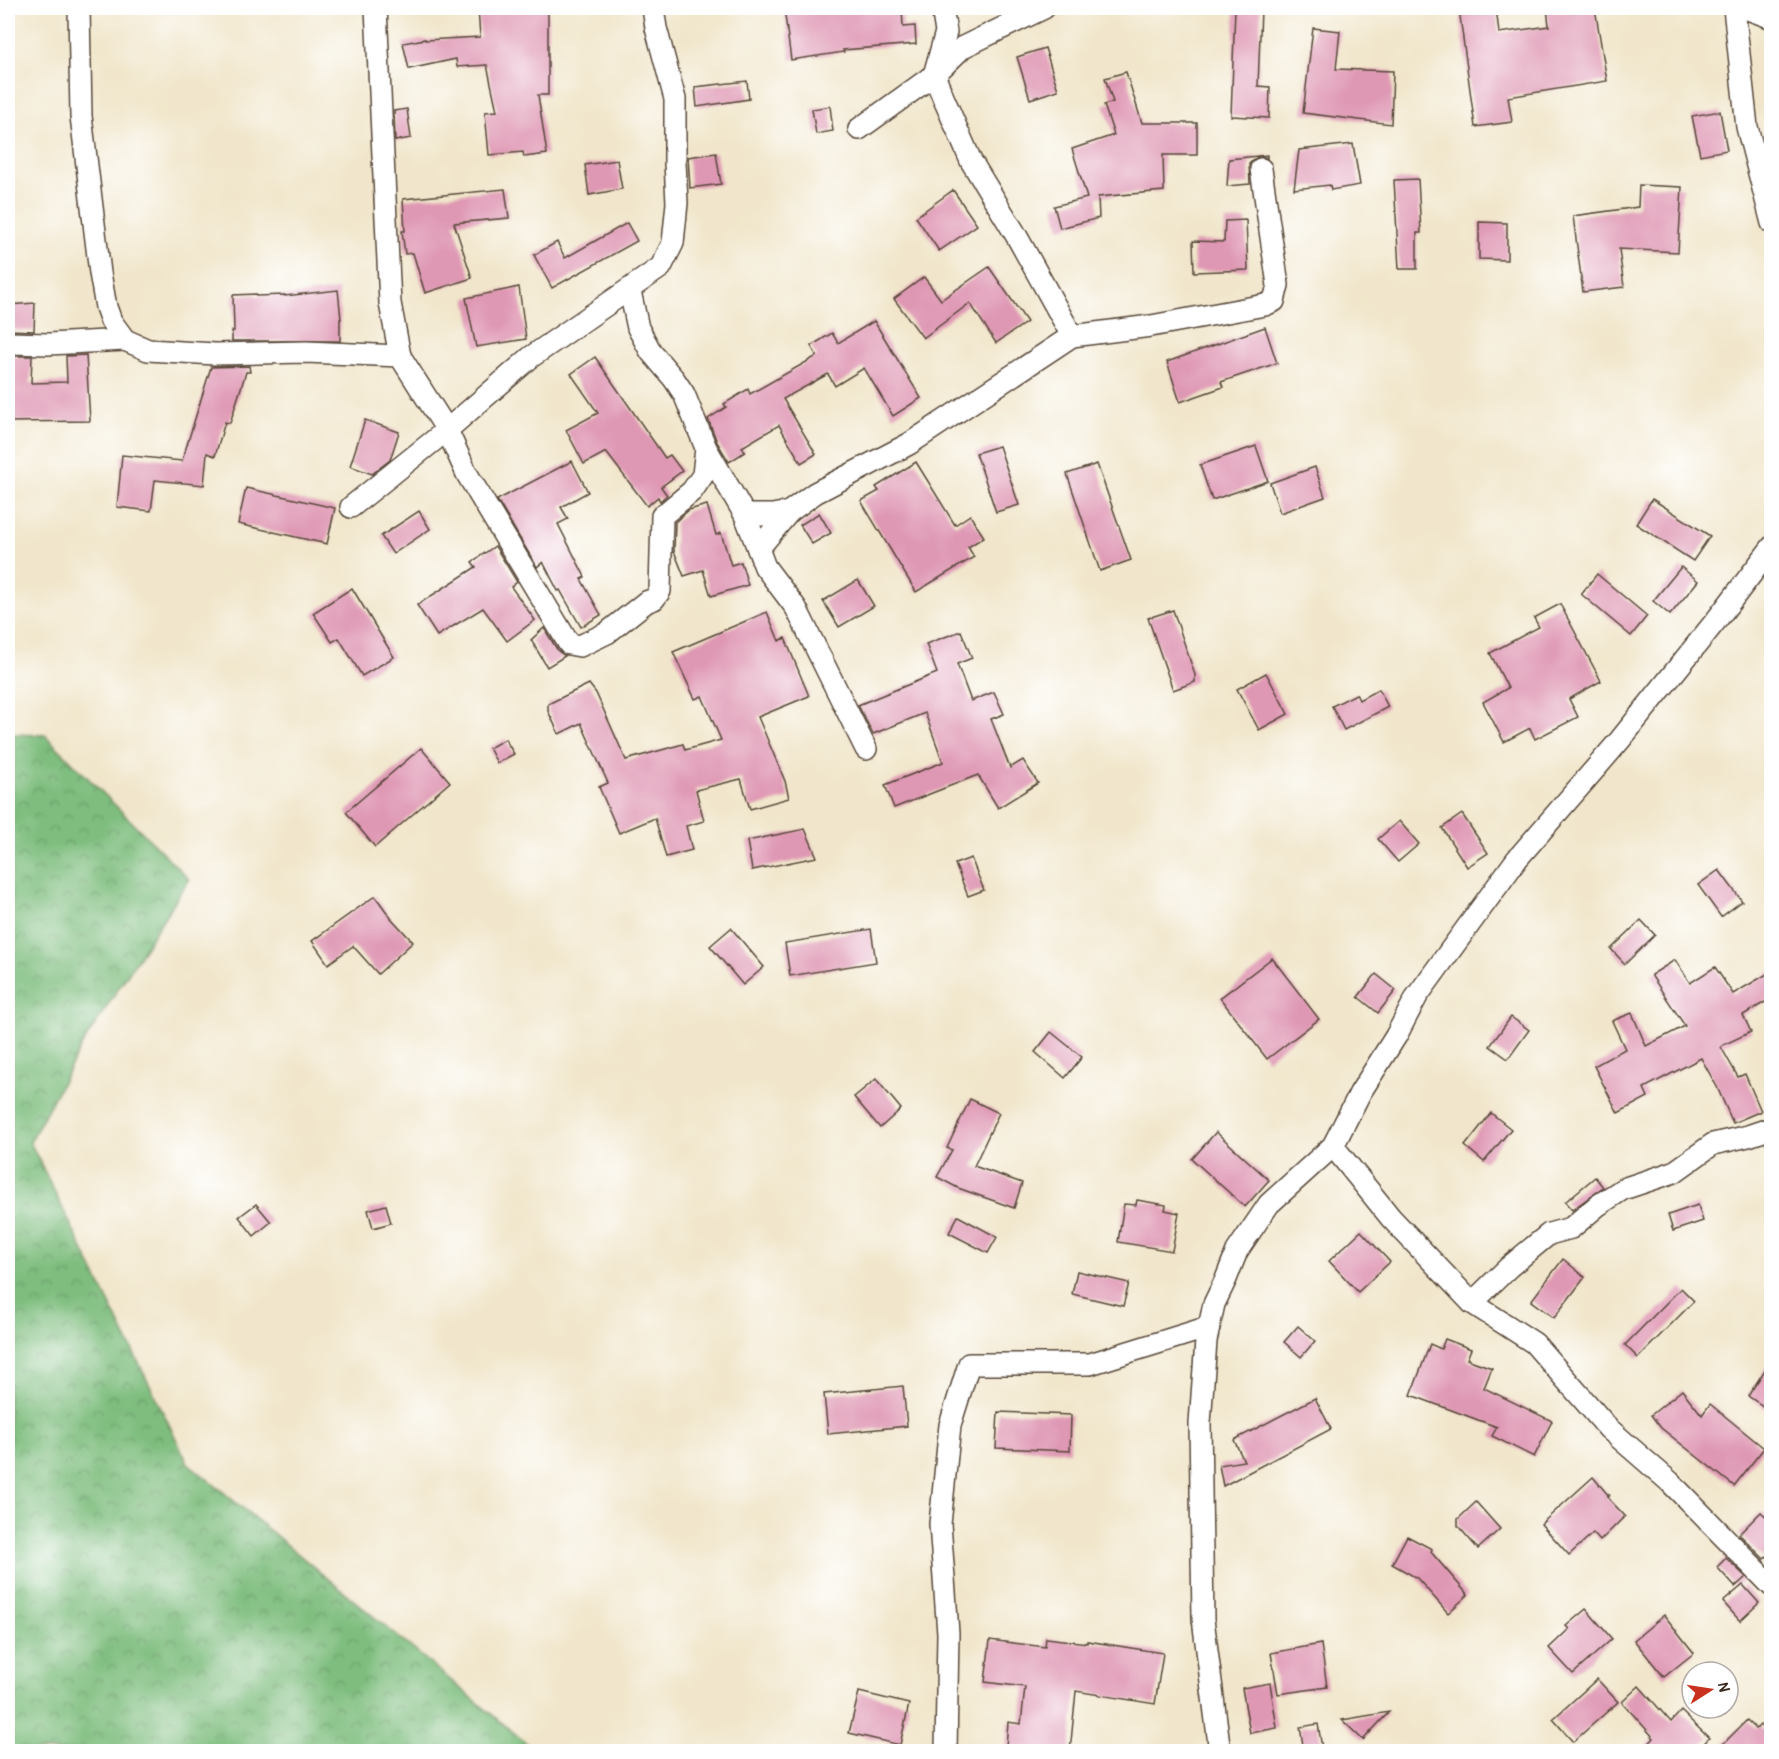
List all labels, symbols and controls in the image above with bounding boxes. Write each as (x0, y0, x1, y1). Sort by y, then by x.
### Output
north arrow (1680, 1660, 1740, 1720)
text: N (1713, 1680, 1736, 1694)

